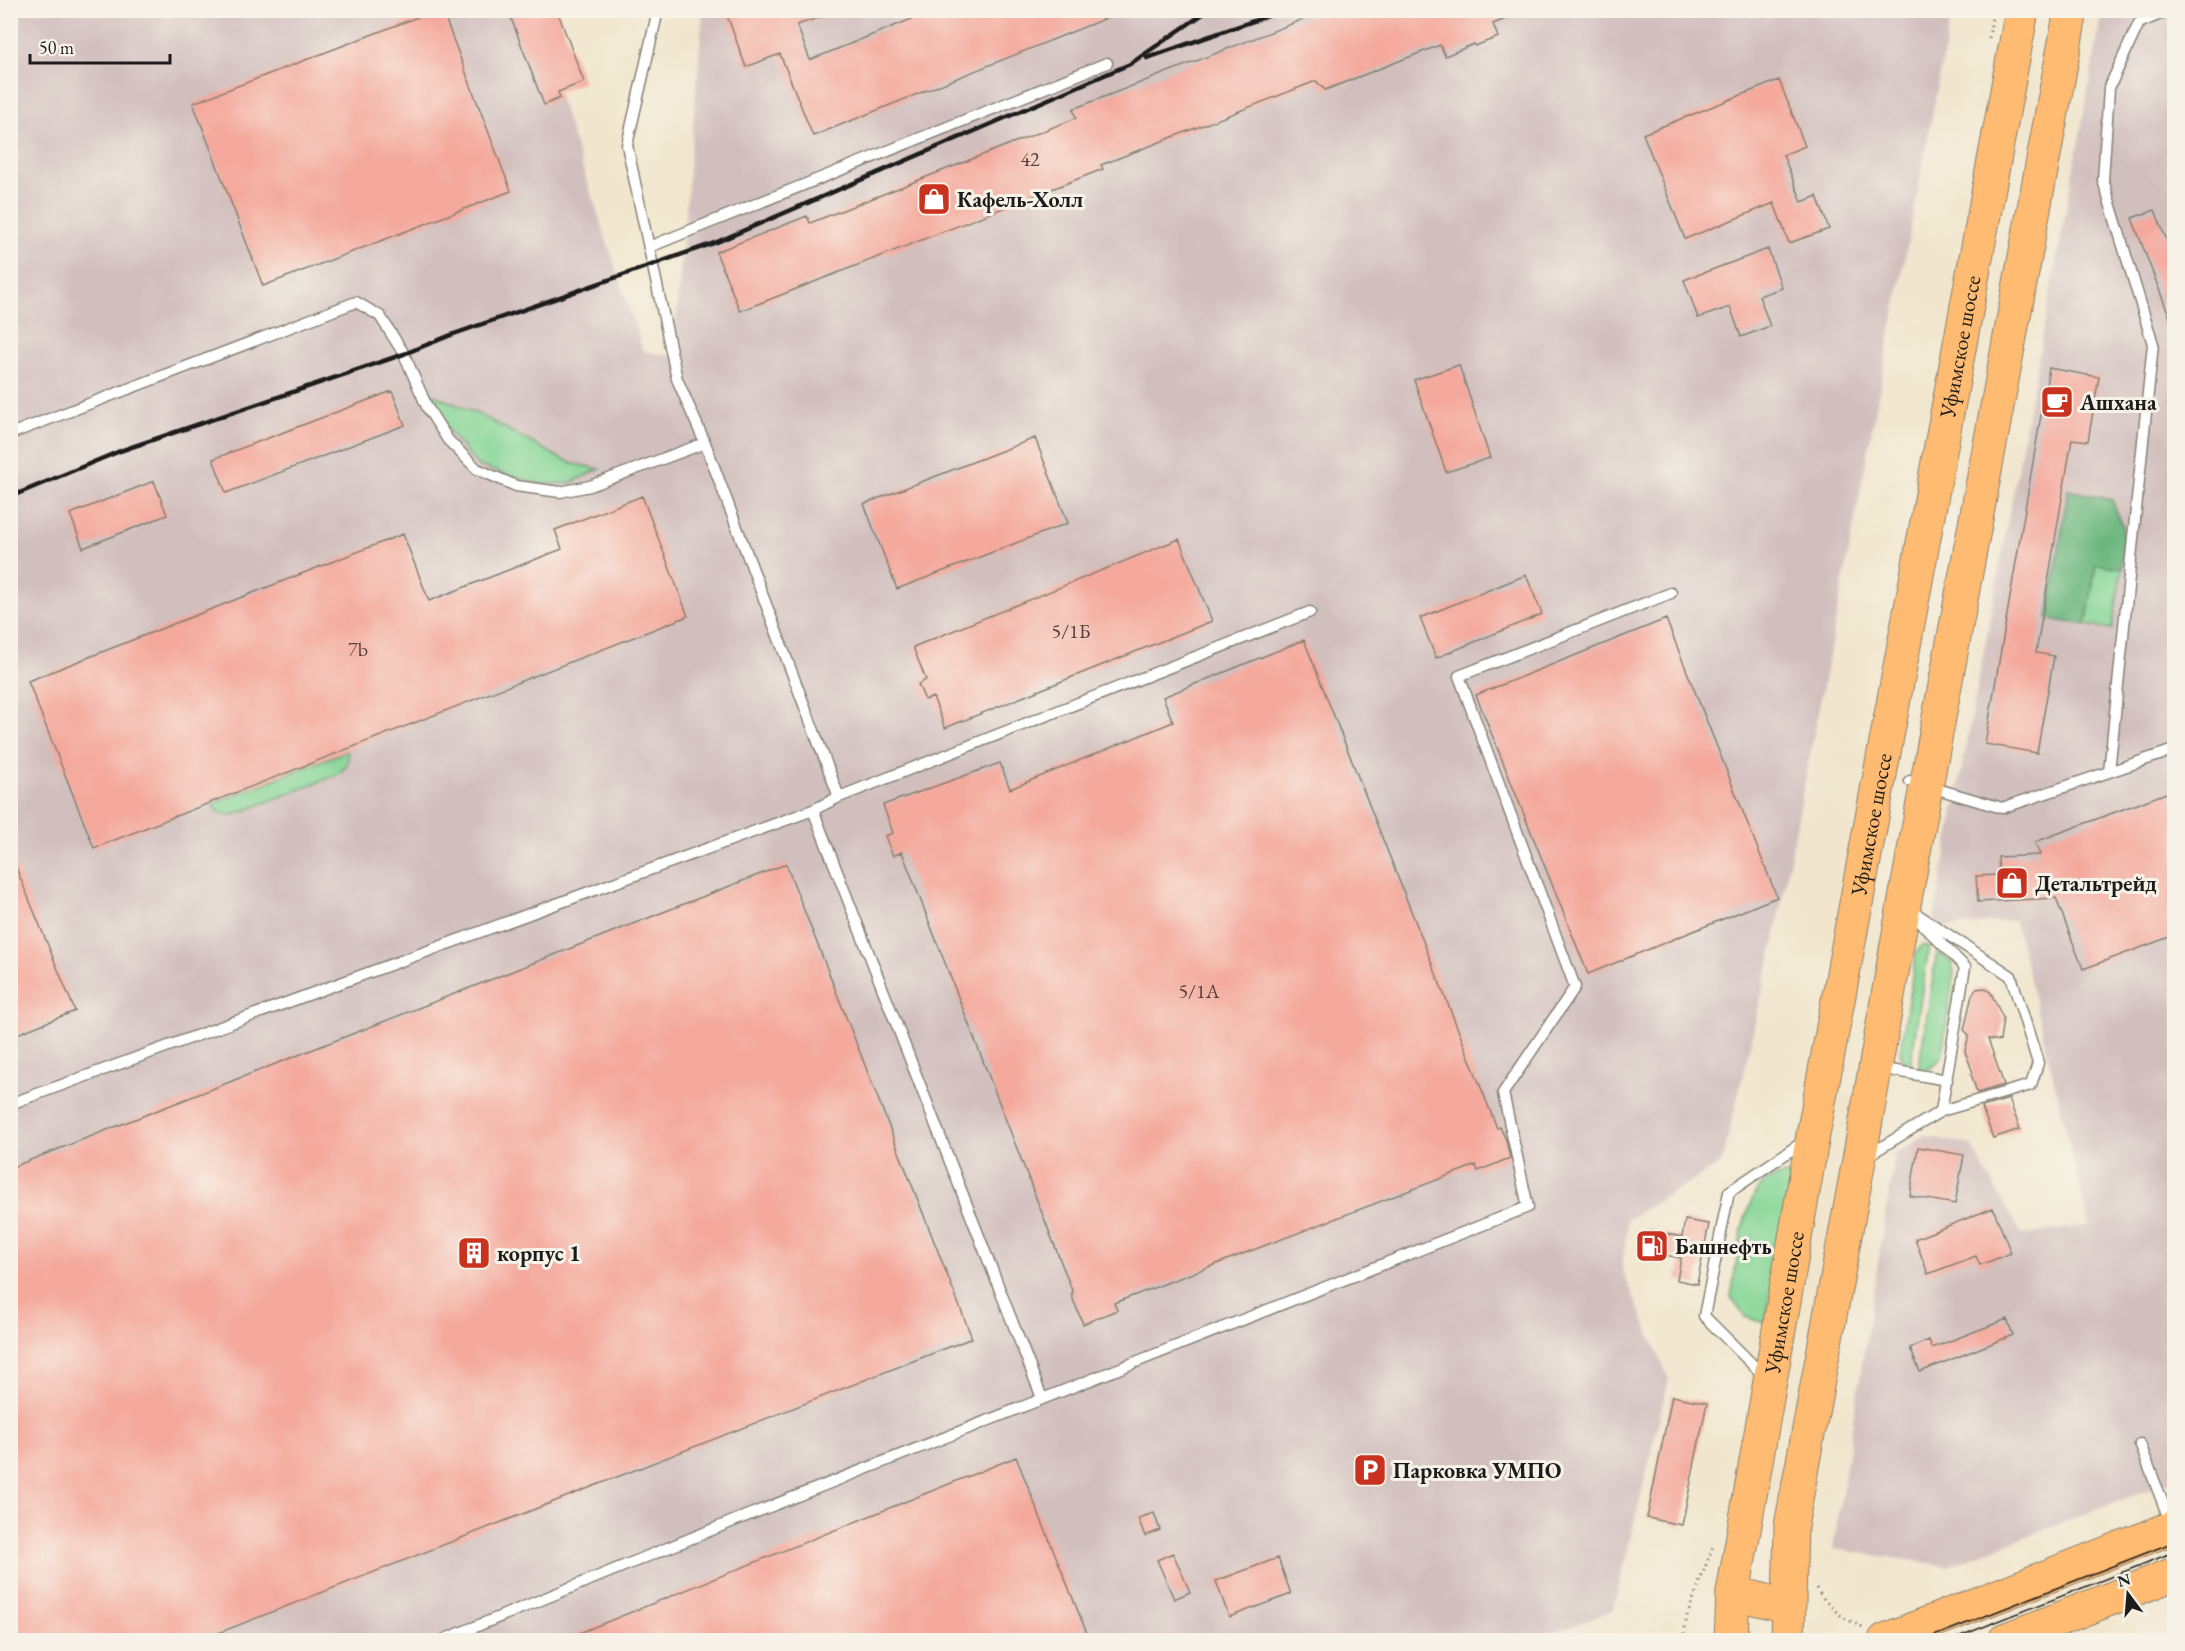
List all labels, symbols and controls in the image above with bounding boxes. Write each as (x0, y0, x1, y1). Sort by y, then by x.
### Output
scale bar (30, 27, 170, 65)
text: 50 m (39, 36, 74, 59)
house number: 42 (1020, 146, 1040, 172)
shop icon: Кафель-Холл (916, 181, 952, 217)
place label: Кафель-Холл (957, 185, 1083, 214)
street label: Уфимское шоссе (1932, 273, 1988, 421)
cafe icon: Ашхана (2039, 384, 2075, 420)
place label: Ашхана (2079, 388, 2157, 417)
house number: 5/1Б (1052, 618, 1091, 644)
house number: 7b (348, 636, 368, 662)
street label: Уфимское шоссе (1844, 750, 1899, 899)
shop icon: Детальтрейд (1994, 865, 2030, 901)
place label: Детальтрейд (2035, 869, 2157, 898)
house number: 5/1А (1178, 978, 1220, 1004)
fuel station icon: Башнефть (1634, 1228, 1670, 1264)
street label: Уфимское шоссе (1757, 1228, 1811, 1377)
place label: Башнефть (1675, 1232, 1772, 1261)
building icon: корпус 1 (456, 1235, 492, 1271)
place label: корпус 1 (497, 1239, 581, 1268)
parking icon: Парковка УМПО (1352, 1452, 1388, 1488)
place label: Парковка УМПО (1393, 1456, 1562, 1485)
north arrow (2098, 1564, 2158, 1624)
text: N (2115, 1568, 2133, 1592)

